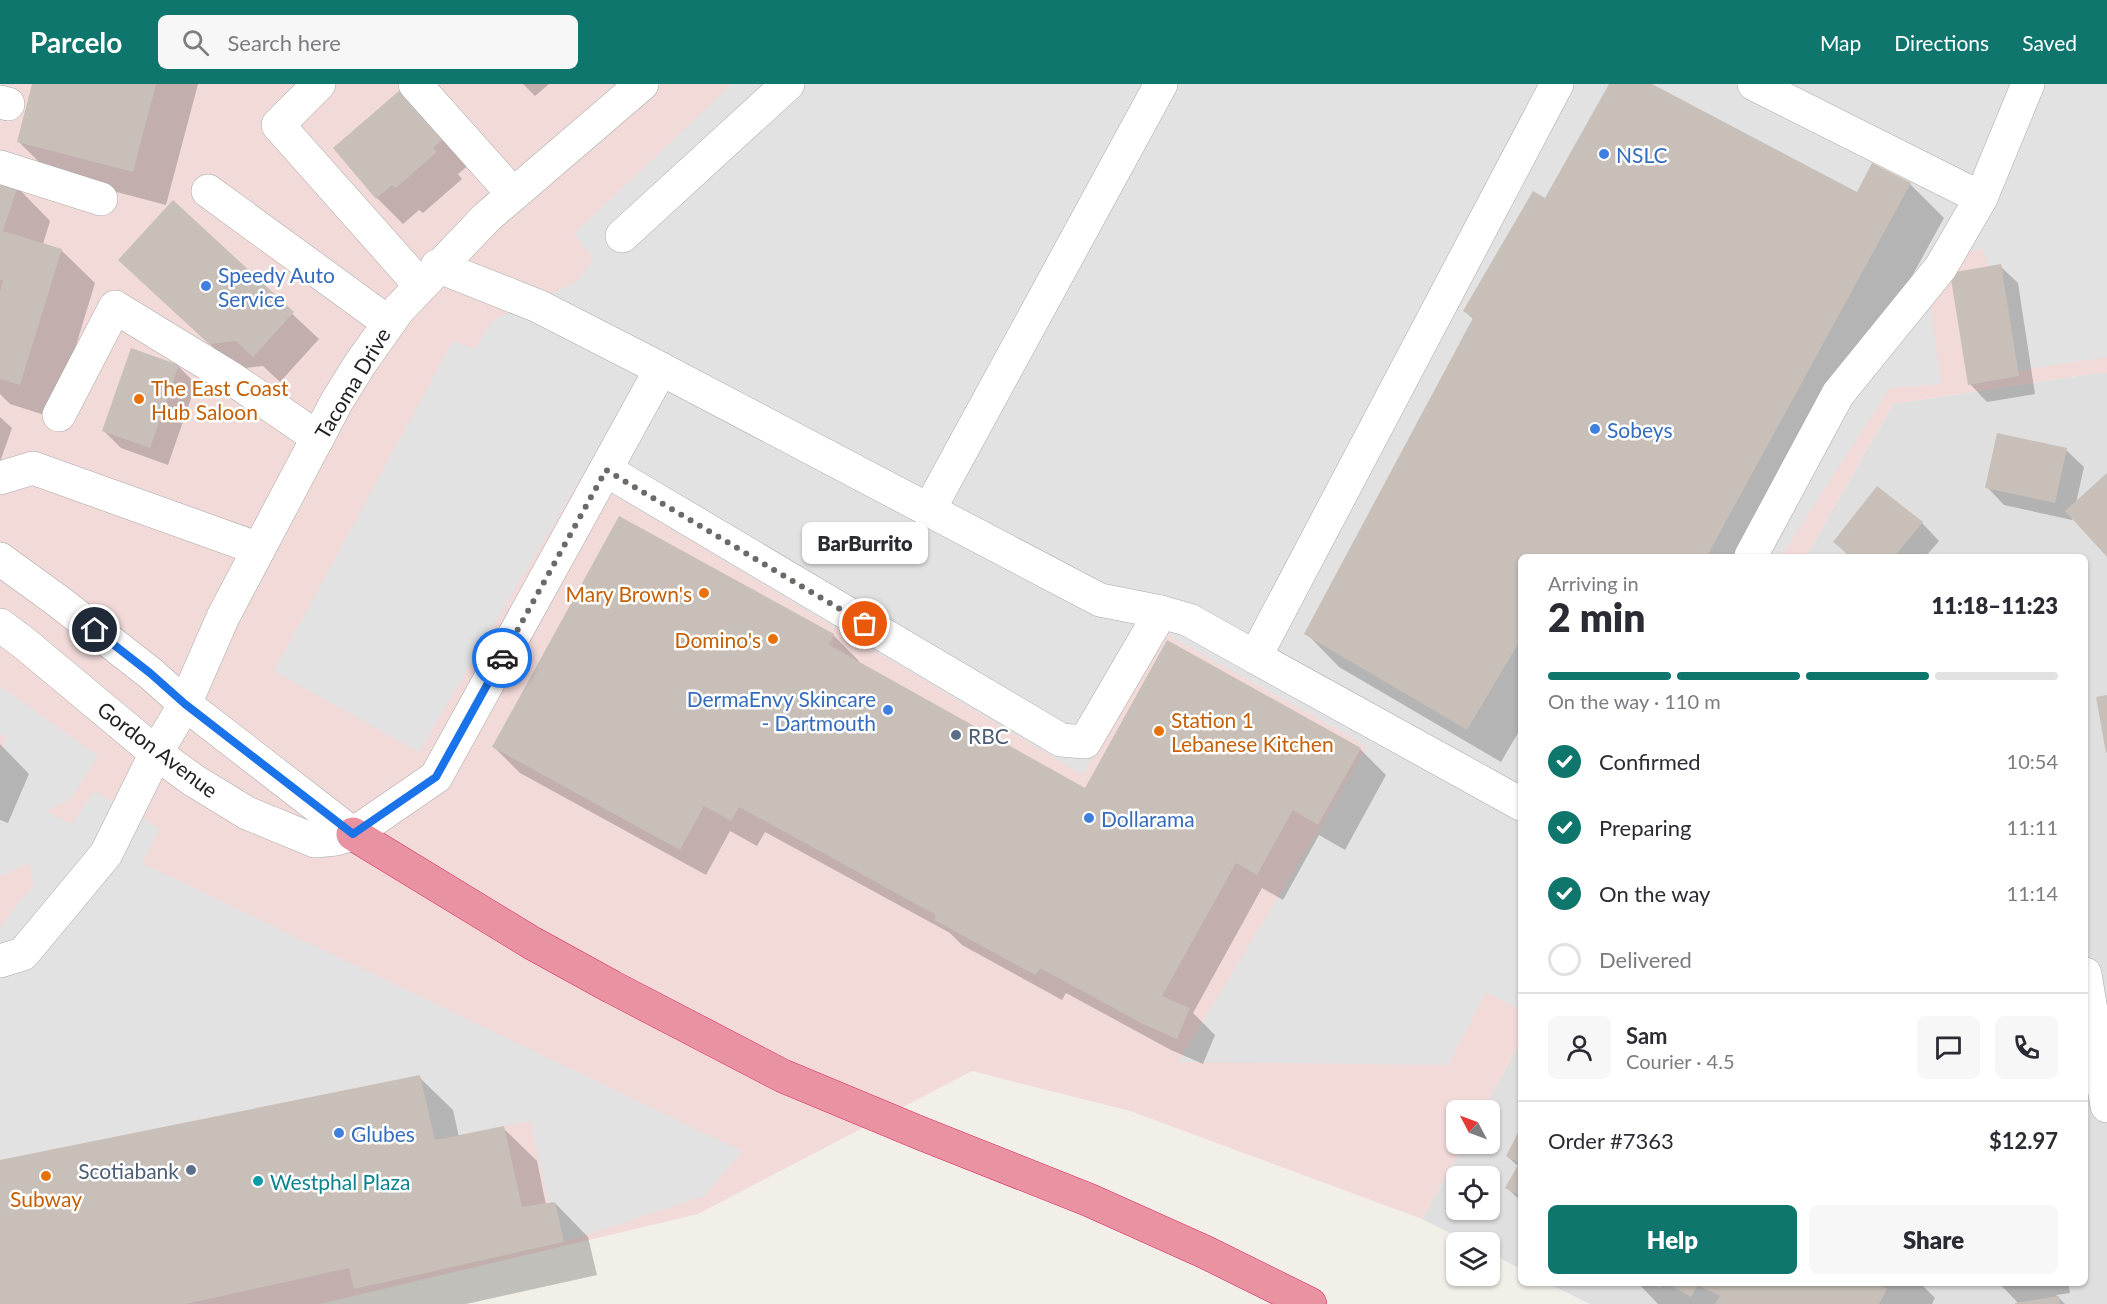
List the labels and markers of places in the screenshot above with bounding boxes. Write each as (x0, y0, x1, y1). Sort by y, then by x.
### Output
place label: NSLC (1616, 142, 1668, 167)
marker: NSLC (1597, 147, 1611, 161)
place label: Speedy Auto Service (218, 262, 335, 311)
marker: Speedy Auto Service (199, 279, 213, 293)
place label: The East Coast Hub Saloon (151, 375, 289, 424)
marker: The East Coast Hub Saloon (132, 392, 146, 406)
place label: Sobeys (1607, 417, 1673, 442)
marker: Sobeys (1588, 422, 1602, 436)
callout: BarBurrito (802, 522, 928, 564)
place label: Mary Brown's (566, 581, 692, 606)
marker: Mary Brown's (697, 586, 711, 600)
pin (839, 598, 890, 649)
pin (69, 604, 120, 655)
place label: Domino's (675, 627, 761, 652)
marker: Domino's (766, 632, 780, 646)
place label: DermaEnvy Skincare - Dartmouth (687, 686, 876, 735)
marker: DermaEnvy Skincare - Dartmouth (881, 703, 895, 717)
place label: Station 1 Lebanese Kitchen (1171, 707, 1334, 756)
place label: RBC (968, 723, 1009, 748)
marker: Station 1 Lebanese Kitchen (1152, 724, 1166, 738)
marker: RBC (949, 728, 963, 742)
place label: Dollarama (1101, 806, 1195, 831)
marker: Dollarama (1082, 811, 1096, 825)
place label: Glubes (351, 1121, 415, 1146)
marker: Glubes (332, 1126, 346, 1140)
place label: Scotiabank (78, 1158, 179, 1183)
marker: Scotiabank (184, 1163, 198, 1177)
marker: Subway (39, 1169, 53, 1183)
place label: Westphal Plaza (270, 1169, 410, 1194)
marker: Westphal Plaza (251, 1174, 265, 1188)
place label: Subway (10, 1186, 82, 1211)

